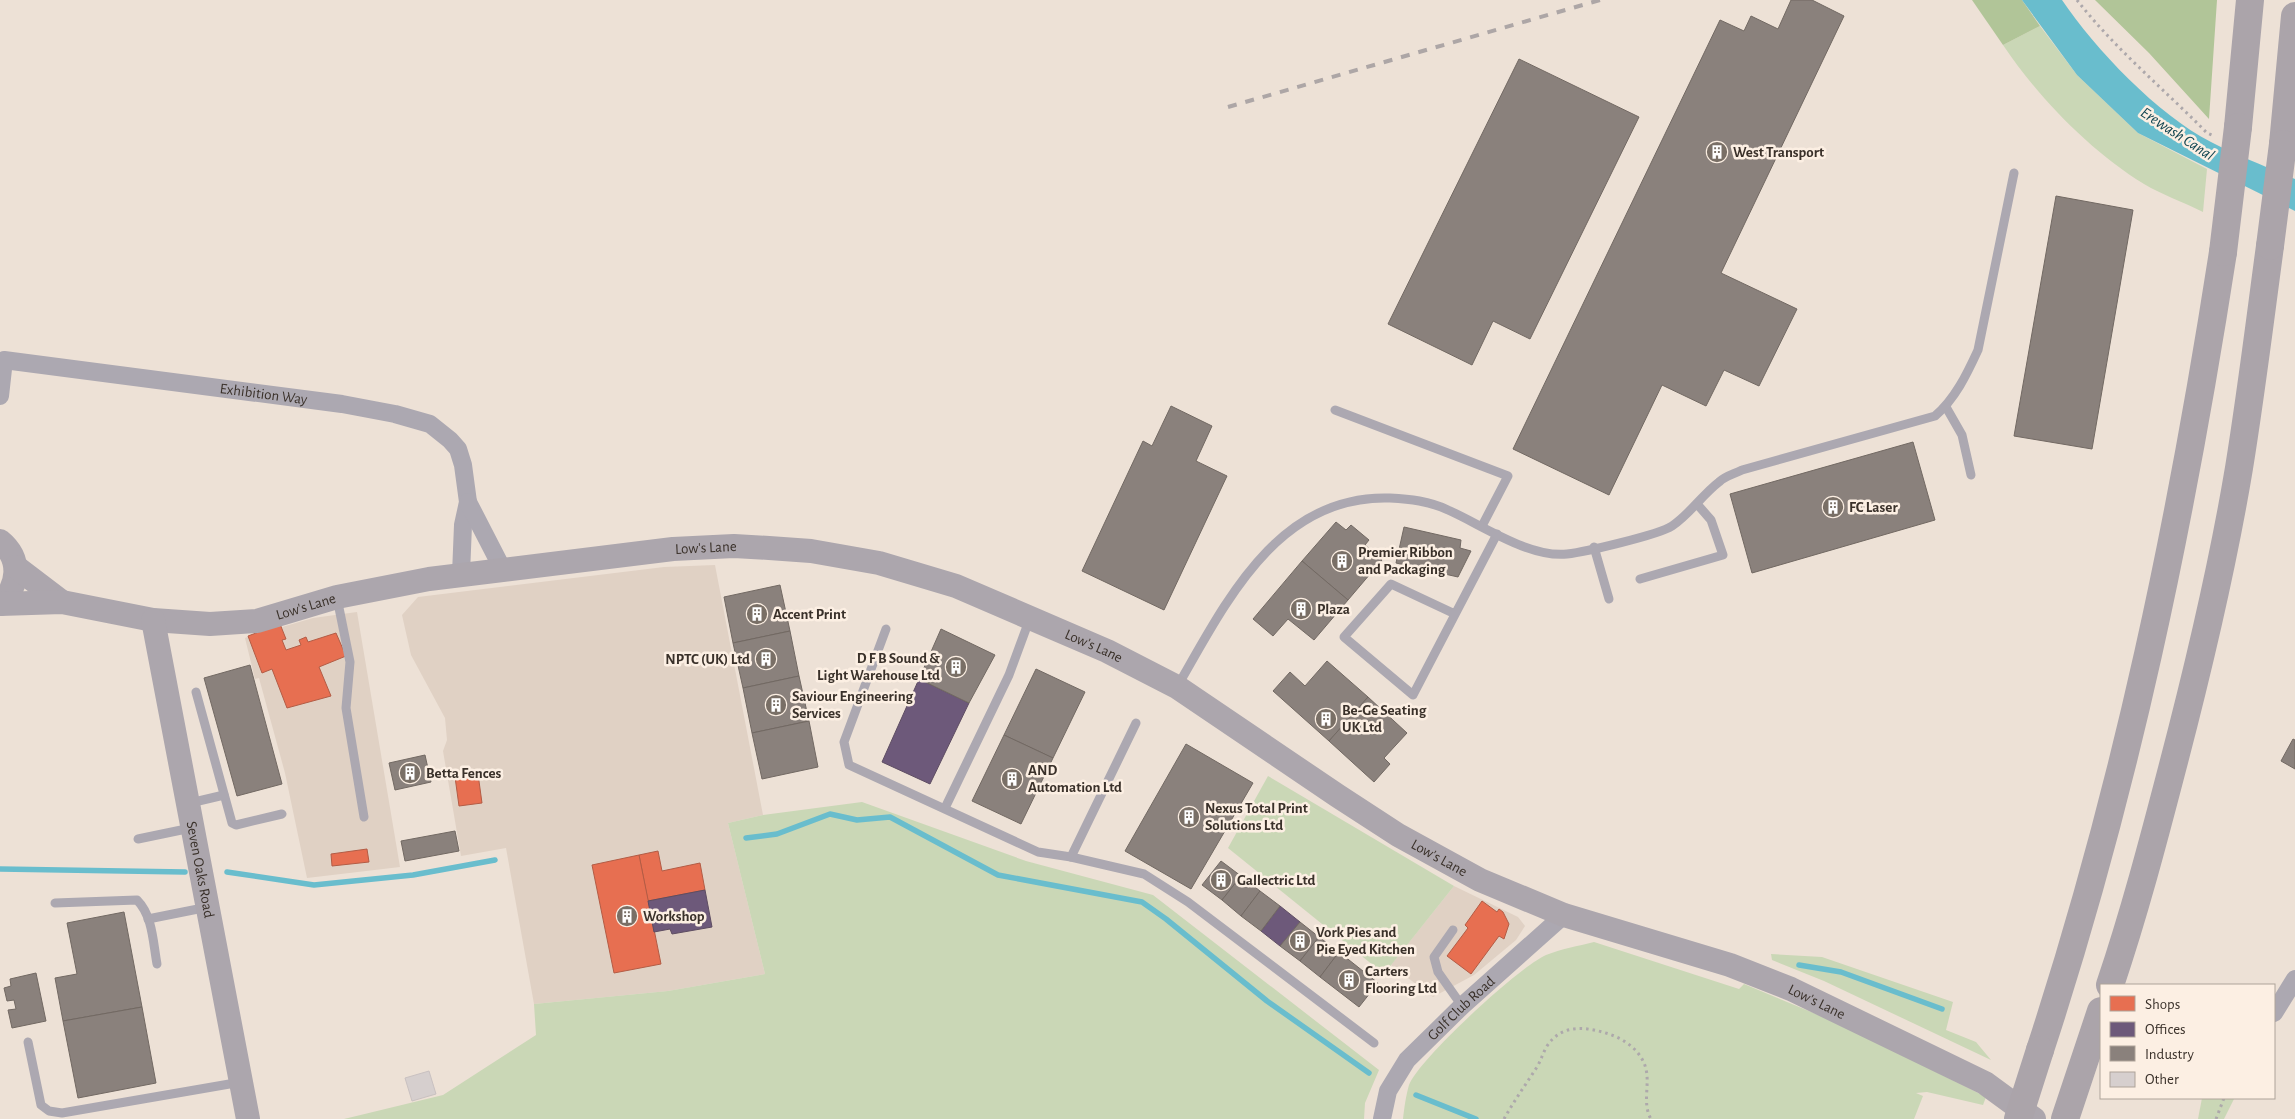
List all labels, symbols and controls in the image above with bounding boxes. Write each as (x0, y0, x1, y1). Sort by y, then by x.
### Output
water label: Erewash Canal (2138, 104, 2217, 164)
building icon: West Transport (1705, 140, 1729, 164)
place label: West Transport (1733, 145, 1824, 160)
street label: Exhibition Way (219, 381, 309, 407)
building icon: FC Laser (1821, 495, 1845, 519)
place label: FC Laser (1849, 500, 1898, 515)
street label: Low's Lane (675, 539, 737, 557)
place label: Premier Ribbon and Packaging (1358, 545, 1453, 577)
building icon: Premier Ribbon and Packaging (1330, 549, 1354, 573)
street label: Low's Lane (274, 591, 338, 623)
building icon: Plaza (1289, 597, 1313, 621)
building icon: Accent Print (745, 602, 769, 626)
place label: Plaza (1317, 602, 1350, 617)
place label: Accent Print (773, 607, 846, 622)
street label: Low's Lane (1063, 627, 1125, 666)
building icon: NPTC (UK) Ltd (754, 647, 778, 671)
place label: D F B Sound & Light Warehouse Ltd (817, 651, 940, 683)
place label: NPTC (UK) Ltd (665, 652, 750, 667)
building icon: D F B Sound & Light Warehouse Ltd (944, 655, 968, 679)
place label: Saviour Engineering Services (792, 689, 914, 721)
building icon: Saviour Engineering Services (764, 693, 788, 717)
place label: Be-Ge Seating UK Ltd (1342, 703, 1427, 735)
building icon: Be-Ge Seating UK Ltd (1314, 707, 1338, 731)
building icon: Betta Fences (398, 761, 422, 785)
place label: AND Automation Ltd (1028, 763, 1122, 795)
place label: Betta Fences (426, 766, 502, 781)
building icon: AND Automation Ltd (1000, 767, 1024, 791)
place label: Nexus Total Print Solutions Ltd (1205, 801, 1308, 833)
building icon: Nexus Total Print Solutions Ltd (1177, 805, 1201, 829)
street label: Seven Oaks Road (183, 820, 217, 919)
street label: Low's Lane (1408, 837, 1470, 880)
building icon: Gallectric Ltd (1209, 868, 1233, 892)
place label: Gallectric Ltd (1237, 873, 1315, 888)
building icon: Workshop (615, 904, 639, 928)
place label: Workshop (643, 909, 705, 924)
place label: Vork Pies and Pie Eyed Kitchen (1316, 925, 1415, 957)
building icon: Vork Pies and Pie Eyed Kitchen (1288, 929, 1312, 953)
place label: Carters Flooring Ltd (1365, 964, 1437, 996)
building icon: Carters Flooring Ltd (1337, 968, 1361, 992)
street label: Golf Club Road (1425, 973, 1498, 1043)
street label: Low's Lane (1786, 982, 1848, 1022)
legend (2100, 984, 2275, 1099)
text: Shops (2145, 997, 2180, 1012)
text: Offices (2145, 1022, 2186, 1037)
text: Industry (2145, 1047, 2194, 1062)
text: Other (2145, 1072, 2179, 1087)

